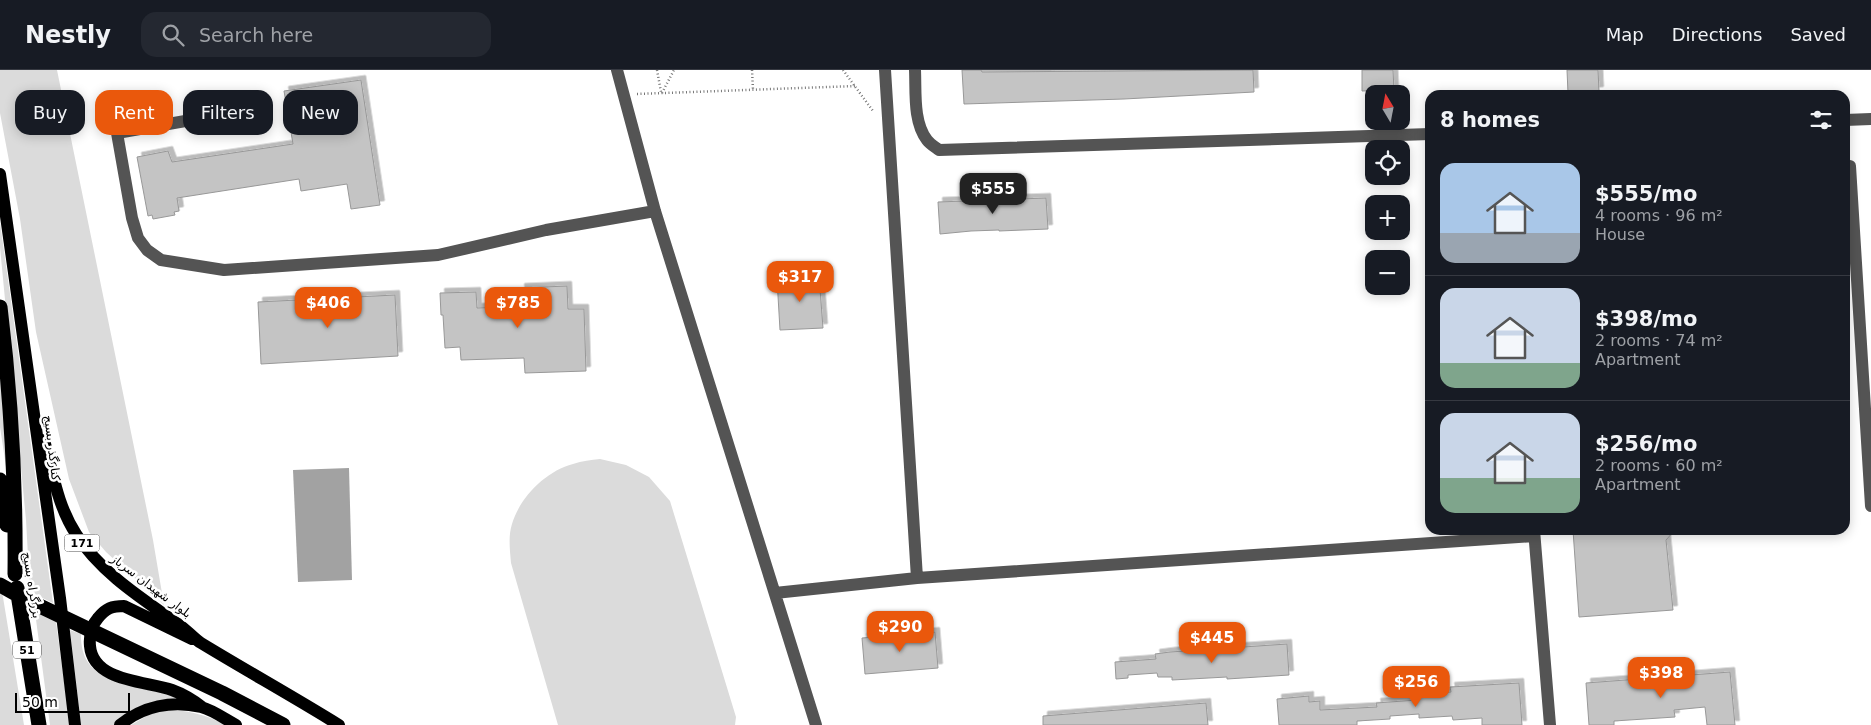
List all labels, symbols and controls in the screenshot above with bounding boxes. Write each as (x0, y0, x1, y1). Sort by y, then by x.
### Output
search box (141, 12, 491, 57)
text: Nestly (25, 21, 111, 49)
icon: search (159, 21, 187, 49)
text: Search here (199, 24, 313, 46)
text: Map (1606, 24, 1644, 45)
text: Directions (1672, 24, 1762, 45)
text: Saved (1790, 24, 1846, 45)
north arrow (1365, 85, 1410, 130)
map controls (1365, 85, 1410, 295)
chip: Buy (15, 90, 85, 135)
chip: Rent (95, 90, 173, 135)
chip: Filters (183, 90, 273, 135)
chip: New (283, 90, 358, 135)
icon: filters (1807, 106, 1835, 134)
text: 8 homes (1440, 108, 1540, 132)
button: locate (1365, 140, 1410, 185)
pin: $555 (963, 172, 1023, 215)
text: $555 (971, 179, 1015, 198)
text: $555/mo (1595, 182, 1697, 206)
icon: home (1480, 183, 1540, 243)
button: + (1365, 195, 1410, 240)
text: 4 rooms · 96 m² (1595, 206, 1723, 225)
text: House (1595, 225, 1645, 244)
button: − (1365, 250, 1410, 295)
pin: $317 (770, 260, 830, 303)
text: $317 (778, 267, 822, 286)
pin: $406 (298, 286, 358, 329)
pin: $785 (488, 286, 548, 329)
text: $406 (306, 293, 350, 312)
text: $785 (496, 293, 540, 312)
text: $398/mo (1595, 307, 1697, 331)
icon: home (1480, 308, 1540, 368)
text: 2 rooms · 74 m² (1595, 331, 1723, 350)
text: Apartment (1595, 350, 1681, 369)
street label: کنارگذر بسیج (40, 414, 63, 482)
text: $256/mo (1595, 432, 1697, 456)
icon: home (1480, 433, 1540, 493)
text: 2 rooms · 60 m² (1595, 456, 1723, 475)
text: Apartment (1595, 475, 1681, 494)
road number: 171 (64, 534, 100, 552)
street label: بزرگراه بسیج (19, 551, 44, 619)
street label: بلوار شهیدان سرباز (106, 551, 194, 622)
pin: $290 (870, 610, 930, 653)
text: $290 (878, 617, 922, 636)
pin: $445 (1182, 622, 1242, 664)
text: $445 (1190, 628, 1234, 647)
road number: 51 (13, 642, 41, 658)
pin: $398 (1631, 656, 1691, 699)
text: $398 (1639, 663, 1683, 682)
pin: $256 (1386, 666, 1446, 708)
text: $256 (1394, 672, 1438, 691)
scale bar (15, 690, 130, 713)
text: 50 m (22, 694, 58, 710)

